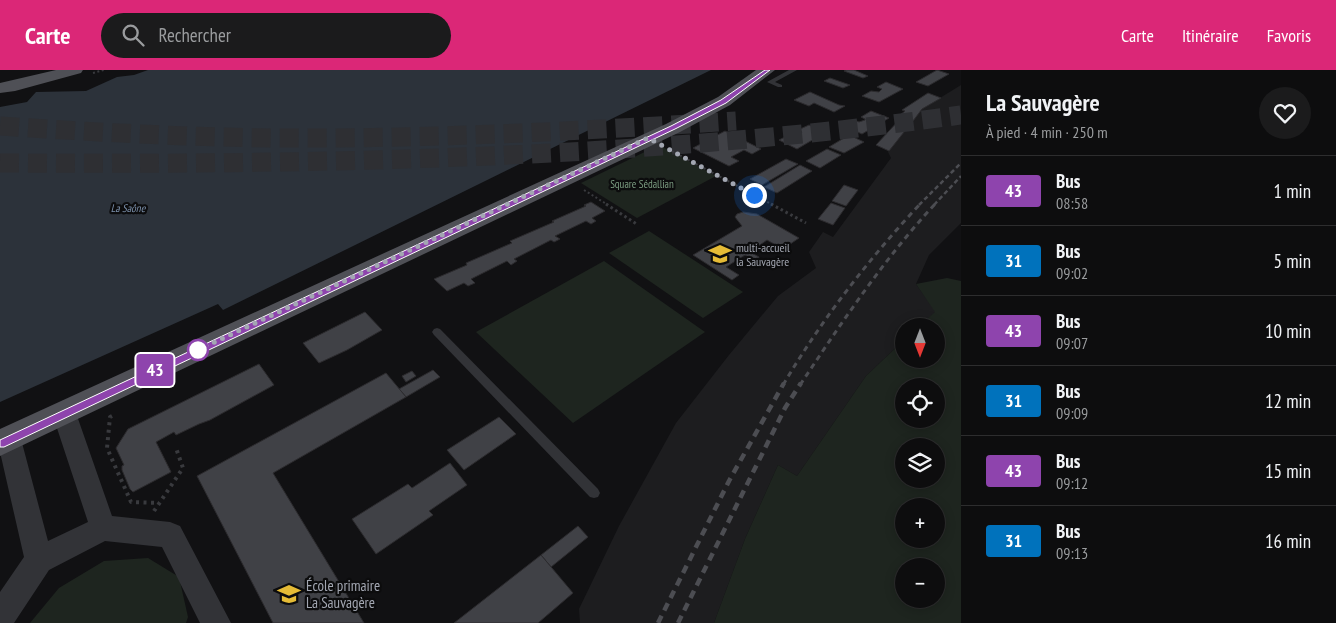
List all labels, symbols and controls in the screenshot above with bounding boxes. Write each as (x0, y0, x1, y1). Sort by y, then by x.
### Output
search box (101, 13, 451, 58)
text: Carte (25, 20, 71, 51)
icon: search (119, 21, 147, 49)
text: Rechercher (159, 23, 231, 47)
text: Carte (1121, 24, 1154, 47)
text: Itinéraire (1182, 24, 1239, 47)
text: Favoris (1267, 24, 1311, 47)
text: La Sauvagère (986, 87, 1100, 118)
button: heart (1259, 87, 1311, 139)
text: À pied · 4 min · 250 m (986, 122, 1108, 142)
text: Bus (1056, 169, 1080, 193)
park label: Square Sédallian (610, 177, 674, 191)
text: 43 (1005, 179, 1022, 202)
text: 1 min (1274, 179, 1311, 203)
your location (742, 183, 767, 208)
text: 08:58 (1056, 193, 1088, 213)
water label: La Saône (111, 201, 147, 215)
text: Bus (1056, 239, 1080, 263)
place label: multi-accueil la Sauvagère (736, 240, 790, 269)
school or university icon: multi-accueil la Sauvagère (707, 241, 733, 267)
text: 31 (1005, 249, 1022, 272)
text: 5 min (1274, 249, 1311, 273)
text: 09:02 (1056, 263, 1088, 283)
text: Bus (1056, 309, 1080, 333)
north arrow (895, 318, 945, 368)
map controls (895, 318, 945, 608)
text: 43 (1005, 319, 1022, 342)
text: 10 min (1265, 319, 1311, 343)
text: 09:07 (1056, 333, 1088, 353)
unlabelled marker (187, 339, 209, 361)
line badge: 43 (132, 354, 178, 386)
text: 43 (146, 358, 164, 381)
button: locate (895, 378, 945, 428)
text: Bus (1056, 379, 1080, 403)
text: 31 (1005, 389, 1022, 412)
text: 12 min (1265, 389, 1311, 413)
text: 09:09 (1056, 403, 1088, 423)
button: layers (895, 438, 945, 488)
text: Bus (1056, 449, 1080, 473)
text: 43 (1005, 459, 1022, 482)
text: 15 min (1265, 459, 1311, 483)
text: 09:12 (1056, 473, 1088, 493)
button: + (895, 498, 945, 548)
text: Bus (1056, 519, 1080, 543)
text: 31 (1005, 529, 1022, 552)
text: 16 min (1265, 529, 1311, 553)
text: 09:13 (1056, 543, 1088, 563)
button: − (895, 558, 945, 608)
place label: École primaire La Sauvagère (306, 576, 380, 612)
school or university icon: École primaire La Sauvagère (276, 581, 302, 607)

